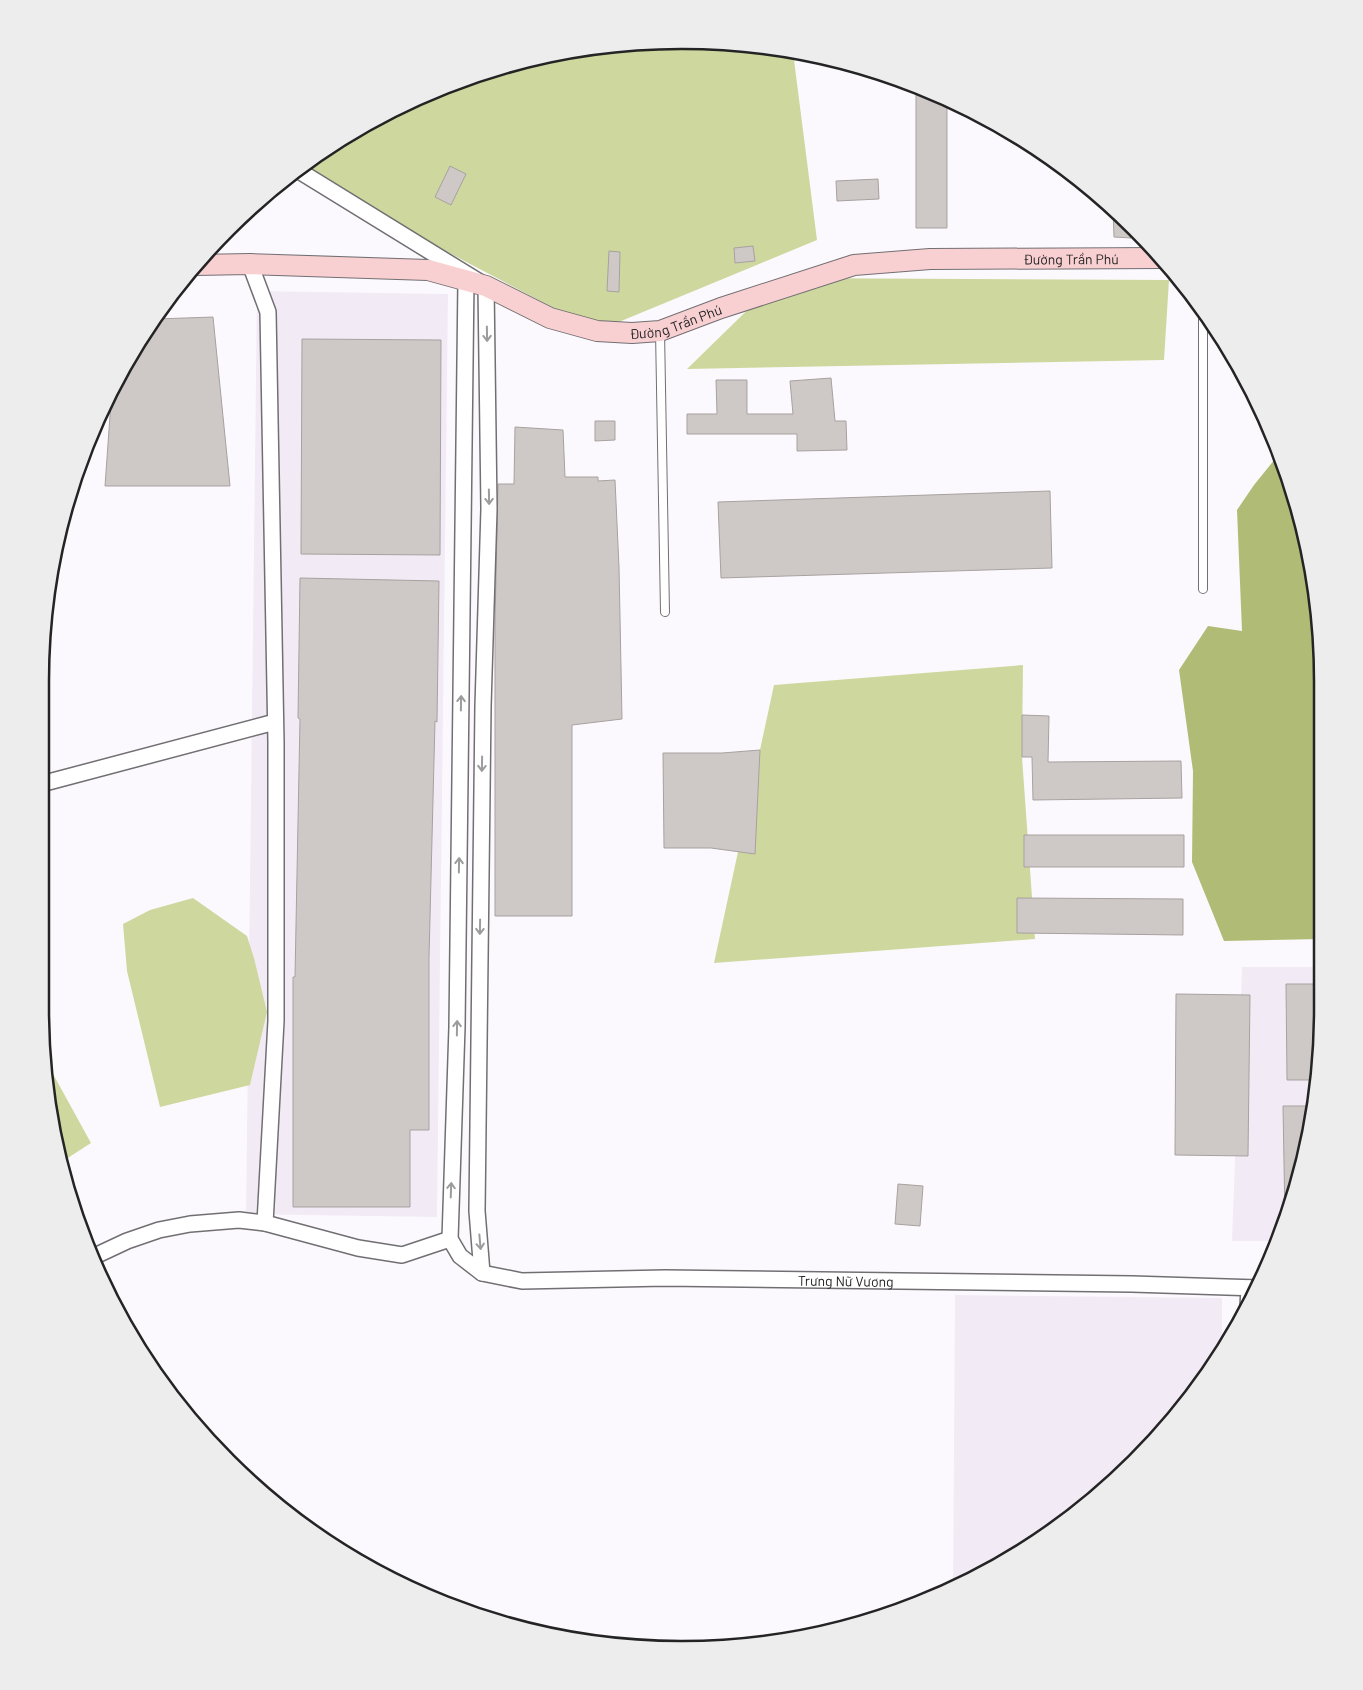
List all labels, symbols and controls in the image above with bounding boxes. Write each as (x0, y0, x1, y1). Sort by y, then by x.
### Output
street label: Đường Trần Phú (1023, 250, 1119, 267)
street label: Đường Trần Phú (629, 300, 724, 342)
one-way arrow (482, 326, 492, 342)
one-way arrow (484, 488, 494, 505)
one-way arrow (456, 695, 466, 712)
one-way arrow (477, 756, 487, 772)
one-way arrow (454, 858, 464, 874)
one-way arrow (475, 918, 485, 934)
one-way arrow (453, 1020, 462, 1036)
one-way arrow (447, 1183, 456, 1199)
one-way arrow (475, 1234, 484, 1250)
street label: Trưng Nữ Vương (798, 1271, 894, 1289)

